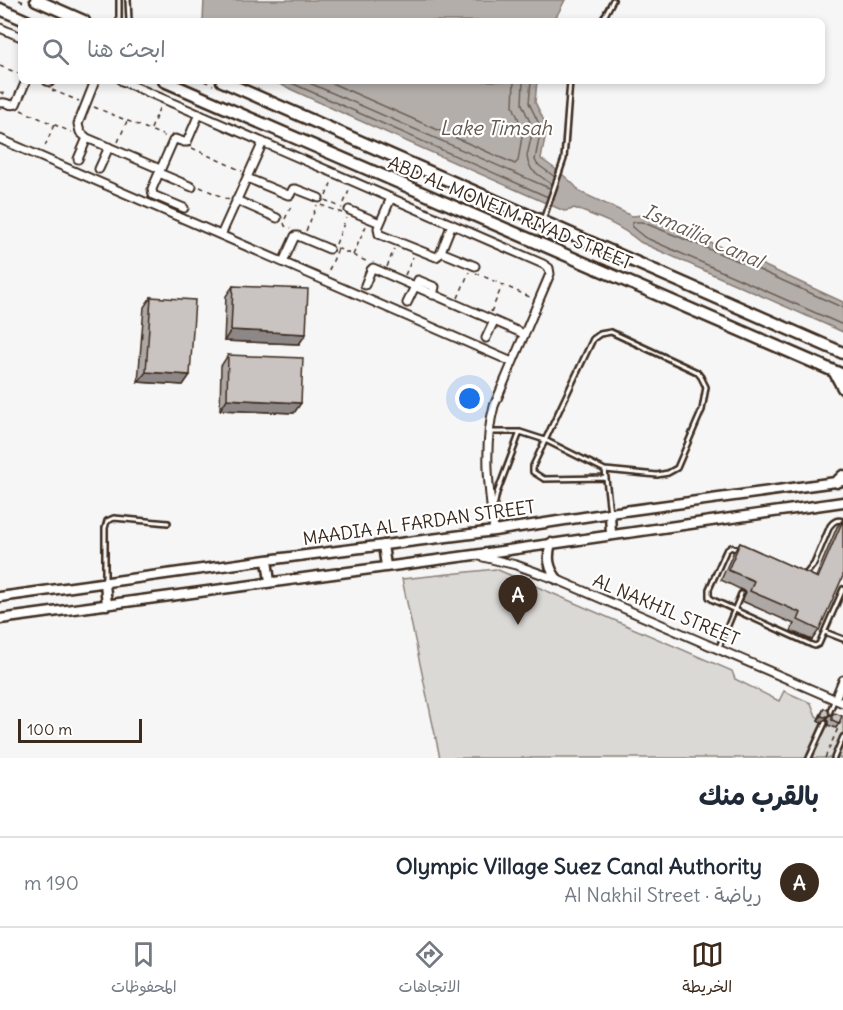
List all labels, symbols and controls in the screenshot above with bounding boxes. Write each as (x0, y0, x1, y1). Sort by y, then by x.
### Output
search box (18, 18, 825, 84)
icon: search (39, 35, 72, 68)
text: ابحث هنا (87, 35, 166, 63)
water label: Lake Timsah (440, 115, 553, 140)
street label: ABD AL MONEIM RIYAD STREET (385, 151, 636, 274)
water label: Ismaïlia Canal (640, 198, 769, 274)
your location (455, 384, 484, 413)
street label: MAADIA AL FARDAN STREET (301, 495, 537, 550)
street label: AL NAKHIL STREET (590, 568, 743, 651)
pin: A (498, 576, 538, 625)
scale bar (18, 716, 142, 744)
text: 100 m (27, 719, 72, 739)
text: بالقرب منك (699, 779, 819, 812)
text: Olympic Village Suez Canal Authority (396, 852, 762, 880)
text: 190 m (24, 870, 79, 895)
text: A (793, 870, 806, 895)
text: رياضة · Al Nakhil Street (564, 882, 762, 907)
tab: المحفوظات (111, 938, 177, 1001)
tab: الاتجاهات (399, 938, 460, 1001)
tab: الخريطة (682, 938, 732, 1001)

